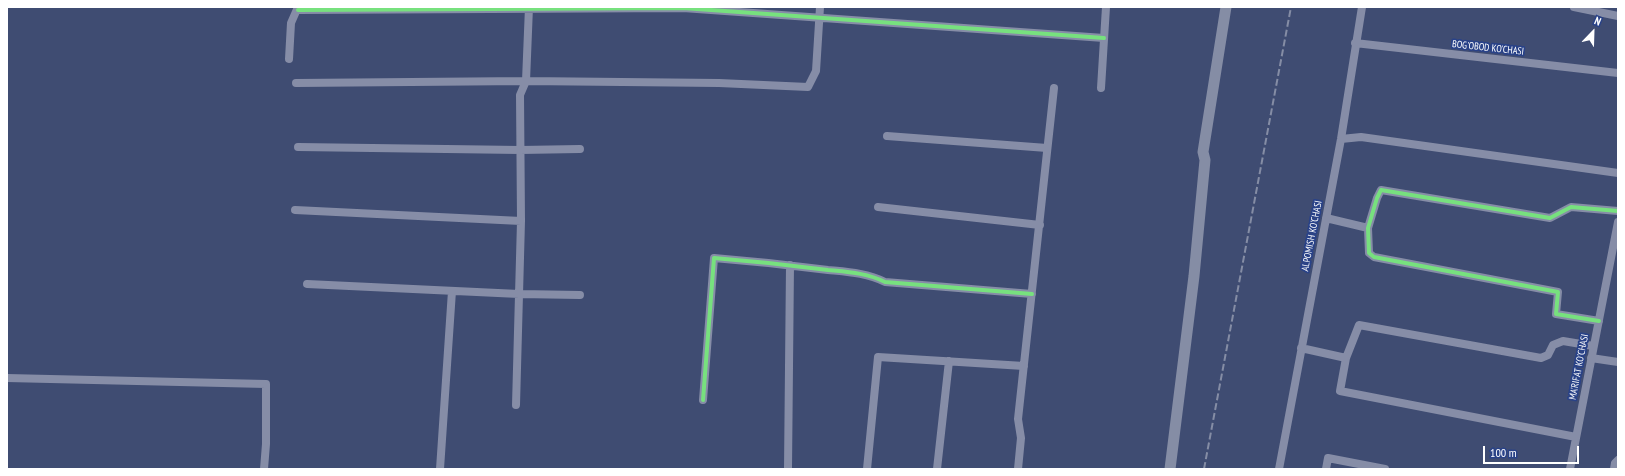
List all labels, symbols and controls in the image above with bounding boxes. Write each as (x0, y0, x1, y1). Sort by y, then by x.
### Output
north arrow (1573, 12, 1613, 52)
text: N (1592, 13, 1603, 29)
street label: BOG'OBOD KO'CHASI (1451, 38, 1525, 58)
street label: ALPOMISH KO'CHASI (1299, 200, 1325, 272)
street label: MA'RIFAT KO'CHASI (1567, 333, 1591, 401)
scale bar (1485, 438, 1581, 464)
text: 100 m (1490, 445, 1517, 460)

